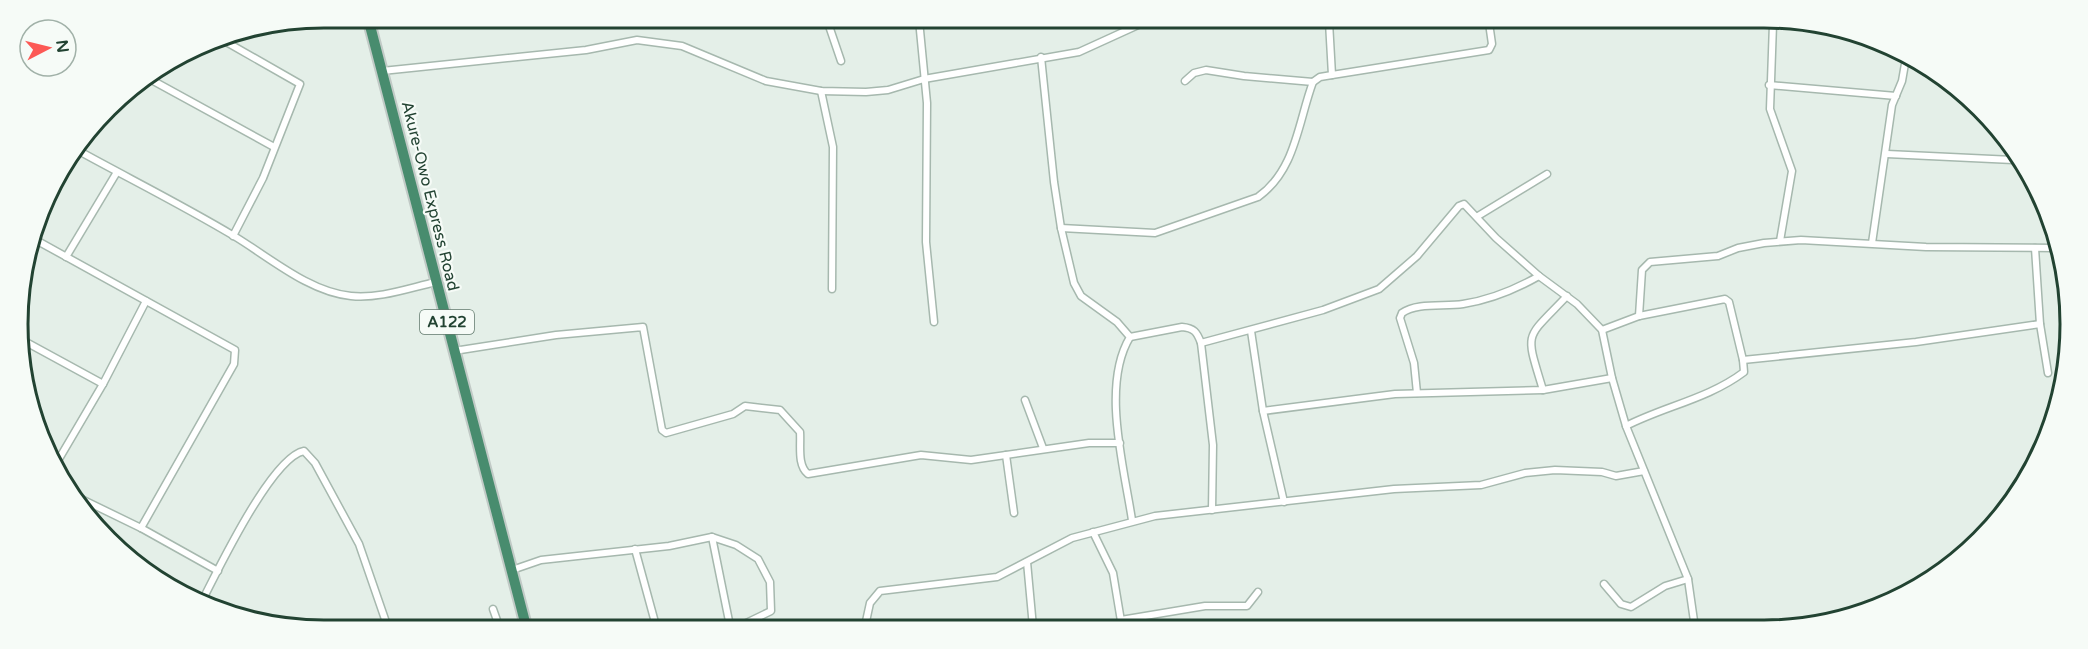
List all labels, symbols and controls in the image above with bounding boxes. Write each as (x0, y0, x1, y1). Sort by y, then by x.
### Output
north arrow (18, 18, 78, 78)
text: N (51, 39, 73, 54)
street label: Akure-Owo Express Road (397, 99, 463, 293)
road number: A122 (420, 310, 474, 334)

